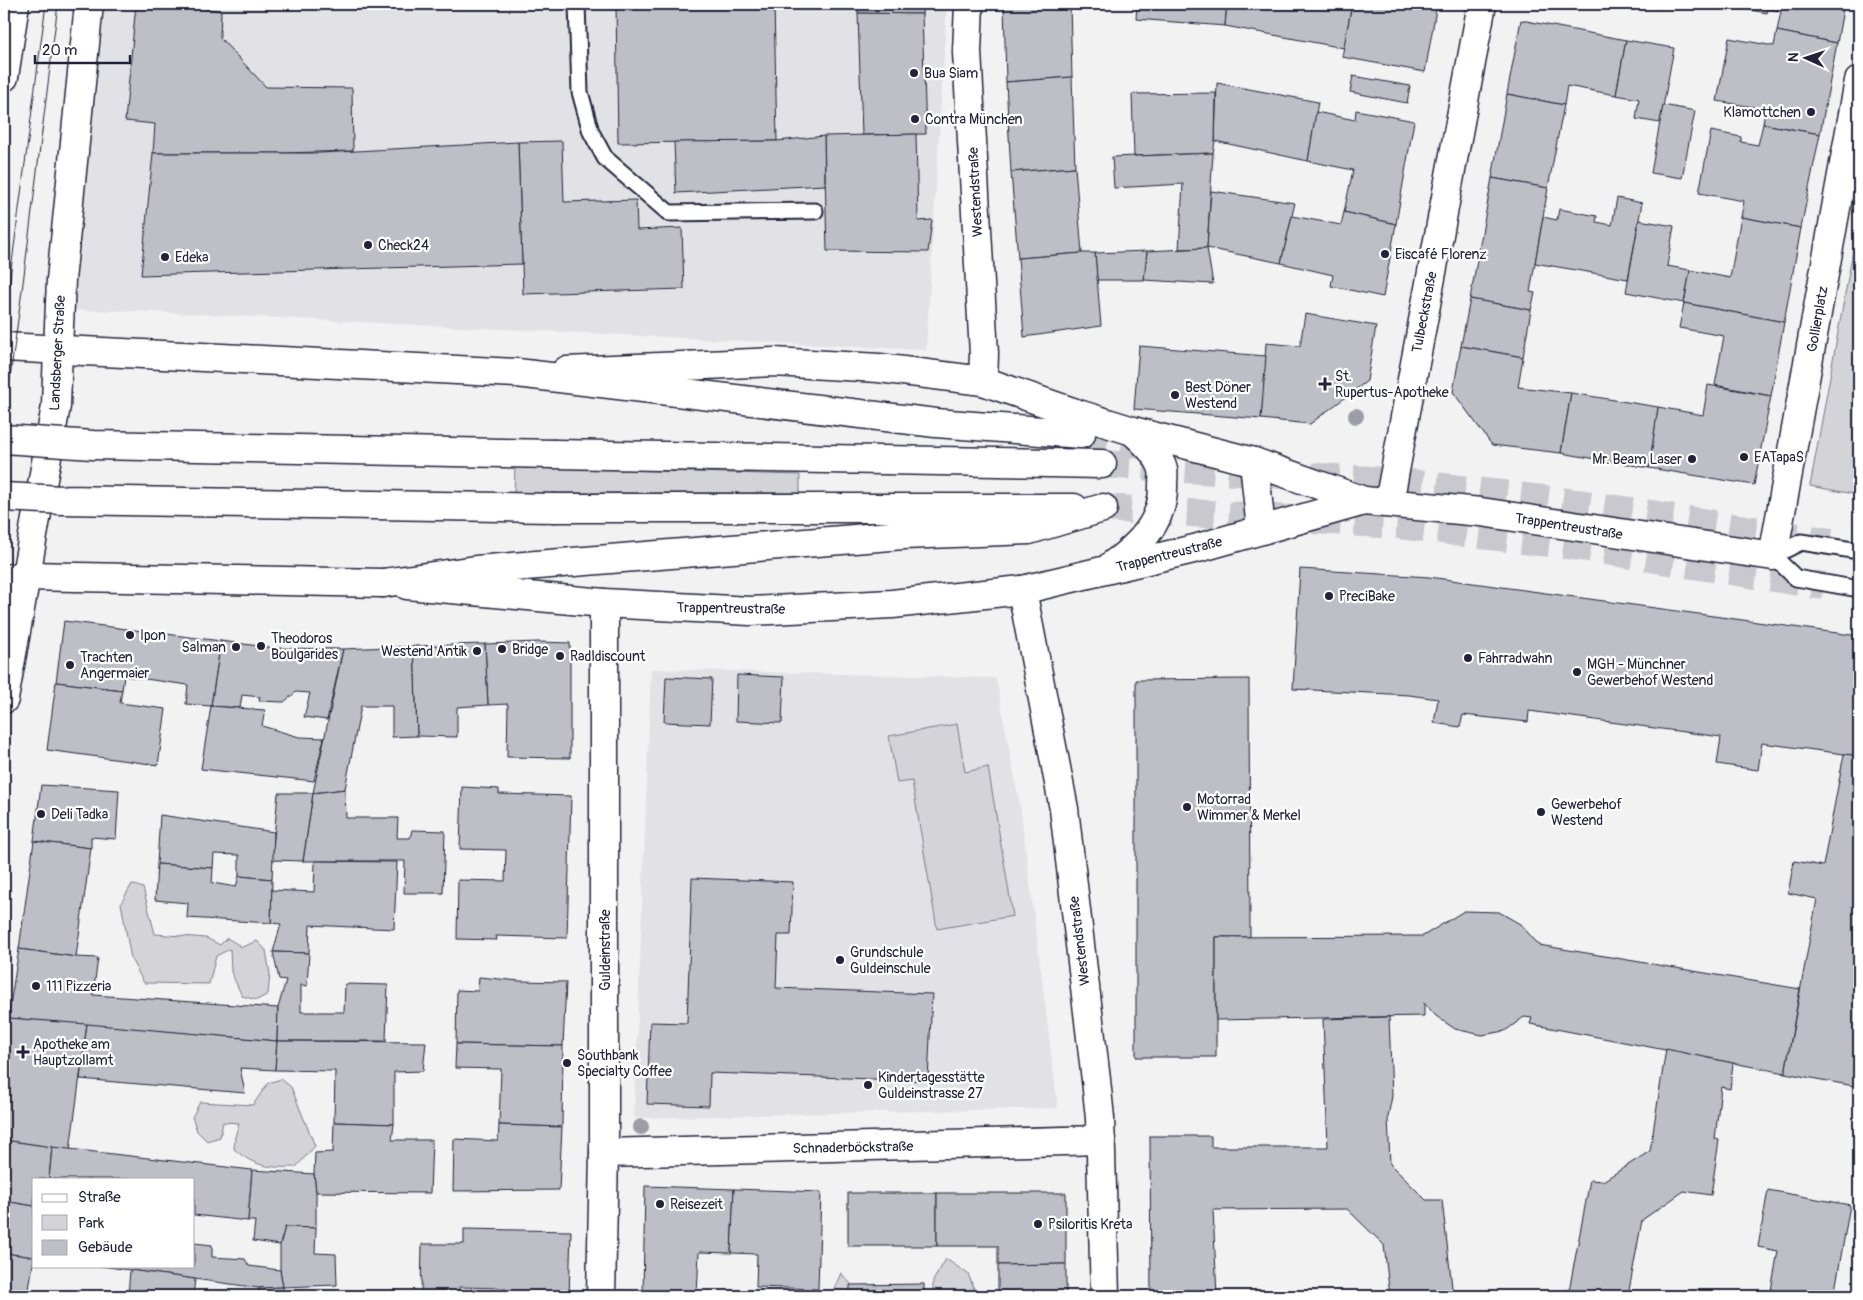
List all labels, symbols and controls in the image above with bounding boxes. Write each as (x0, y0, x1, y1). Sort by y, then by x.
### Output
scale bar (35, 32, 130, 64)
north arrow (1780, 32, 1830, 82)
text: 20 m (42, 41, 77, 60)
text: N (1785, 52, 1802, 63)
place label: Bua Siam (924, 65, 978, 82)
marker: Bua Siam (908, 67, 920, 79)
place label: Klamottchen (1723, 104, 1801, 121)
marker: Klamottchen (1805, 106, 1817, 118)
place label: Contra München (925, 111, 1023, 128)
marker: Contra München (909, 113, 921, 125)
street label: Westendstraße (965, 146, 986, 237)
place label: Check24 (378, 237, 429, 254)
marker: Check24 (362, 239, 374, 251)
place label: Eiscafé Florenz (1395, 246, 1487, 263)
marker: Eiscafé Florenz (1379, 248, 1391, 260)
place label: Edeka (175, 249, 209, 266)
marker: Edeka (159, 251, 171, 263)
street label: Tulbeckstraße (1408, 270, 1441, 354)
street label: Gollierplatz (1803, 285, 1832, 353)
street label: Landsberger Straße (46, 295, 69, 411)
place label: St. Rupertus-Apotheke (1335, 368, 1449, 401)
marker: St. Rupertus-Apotheke (1319, 378, 1331, 390)
place label: Best Döner Westend (1185, 379, 1251, 412)
marker: Best Döner Westend (1169, 389, 1181, 401)
place label: EATapaS (1754, 449, 1804, 466)
place label: Mr. Beam Laser (1592, 451, 1682, 468)
marker: EATapaS (1738, 451, 1750, 463)
marker: Mr. Beam Laser (1686, 453, 1698, 465)
street label: Trappentreustraße (1514, 510, 1624, 543)
street label: Trappentreustraße (1114, 533, 1224, 576)
place label: PreciBake (1339, 588, 1395, 605)
marker: PreciBake (1323, 590, 1335, 602)
street label: Trappentreustraße (676, 599, 786, 618)
place label: Ipon (140, 627, 166, 644)
marker: Ipon (124, 629, 136, 641)
place label: Theodoros Boulgarides (271, 630, 339, 663)
place label: Salman (182, 639, 226, 656)
marker: Theodoros Boulgarides (255, 640, 267, 652)
marker: Salman (230, 641, 242, 653)
place label: Bridge (512, 641, 548, 658)
place label: Westend Antik (381, 643, 467, 660)
marker: Bridge (496, 643, 508, 655)
marker: Westend Antik (471, 645, 483, 657)
place label: Radldiscount (570, 648, 646, 665)
place label: Trachten Angermaier (80, 649, 149, 682)
marker: Radldiscount (554, 650, 566, 662)
place label: Fahrradwahn (1478, 650, 1553, 667)
marker: Fahrradwahn (1462, 652, 1474, 664)
place label: MGH - Münchner Gewerbehof Westend (1587, 656, 1713, 689)
marker: Trachten Angermaier (64, 659, 76, 671)
marker: MGH - Münchner Gewerbehof Westend (1571, 666, 1583, 678)
place label: Motorrad Wimmer & Merkel (1197, 791, 1301, 824)
place label: Gewerbehof Westend (1551, 796, 1622, 829)
marker: Motorrad Wimmer & Merkel (1181, 801, 1193, 813)
place label: Deli Tadka (51, 806, 108, 823)
marker: Gewerbehof Westend (1535, 806, 1547, 818)
marker: Deli Tadka (35, 808, 47, 820)
street label: Westendstraße (1066, 895, 1093, 987)
street label: Guldeinstraße (597, 909, 614, 991)
place label: Grundschule Guldeinschule (850, 944, 931, 977)
marker: Grundschule Guldeinschule (834, 954, 846, 966)
place label: 111 Pizzeria (46, 978, 111, 995)
marker: 111 Pizzeria (30, 980, 42, 992)
place label: Apotheke am Hauptzollamt (33, 1036, 114, 1069)
marker: Apotheke am Hauptzollamt (17, 1046, 29, 1058)
place label: Southbank Specialty Coffee (577, 1047, 672, 1080)
marker: Southbank Specialty Coffee (561, 1057, 573, 1069)
place label: Kindertagesstätte Guldeinstrasse 27 (878, 1069, 985, 1102)
marker: Kindertagesstätte Guldeinstrasse 27 (862, 1079, 874, 1091)
street label: Schnaderböckstraße (793, 1138, 914, 1157)
legend (32, 1178, 195, 1268)
text: Straße (78, 1188, 121, 1207)
place label: Reisezeit (670, 1196, 723, 1213)
marker: Reisezeit (654, 1198, 666, 1210)
text: Park (78, 1214, 105, 1233)
place label: Psiloritis Kreta (1048, 1216, 1132, 1233)
marker: Psiloritis Kreta (1032, 1218, 1044, 1230)
text: Gebäude (78, 1238, 133, 1257)

